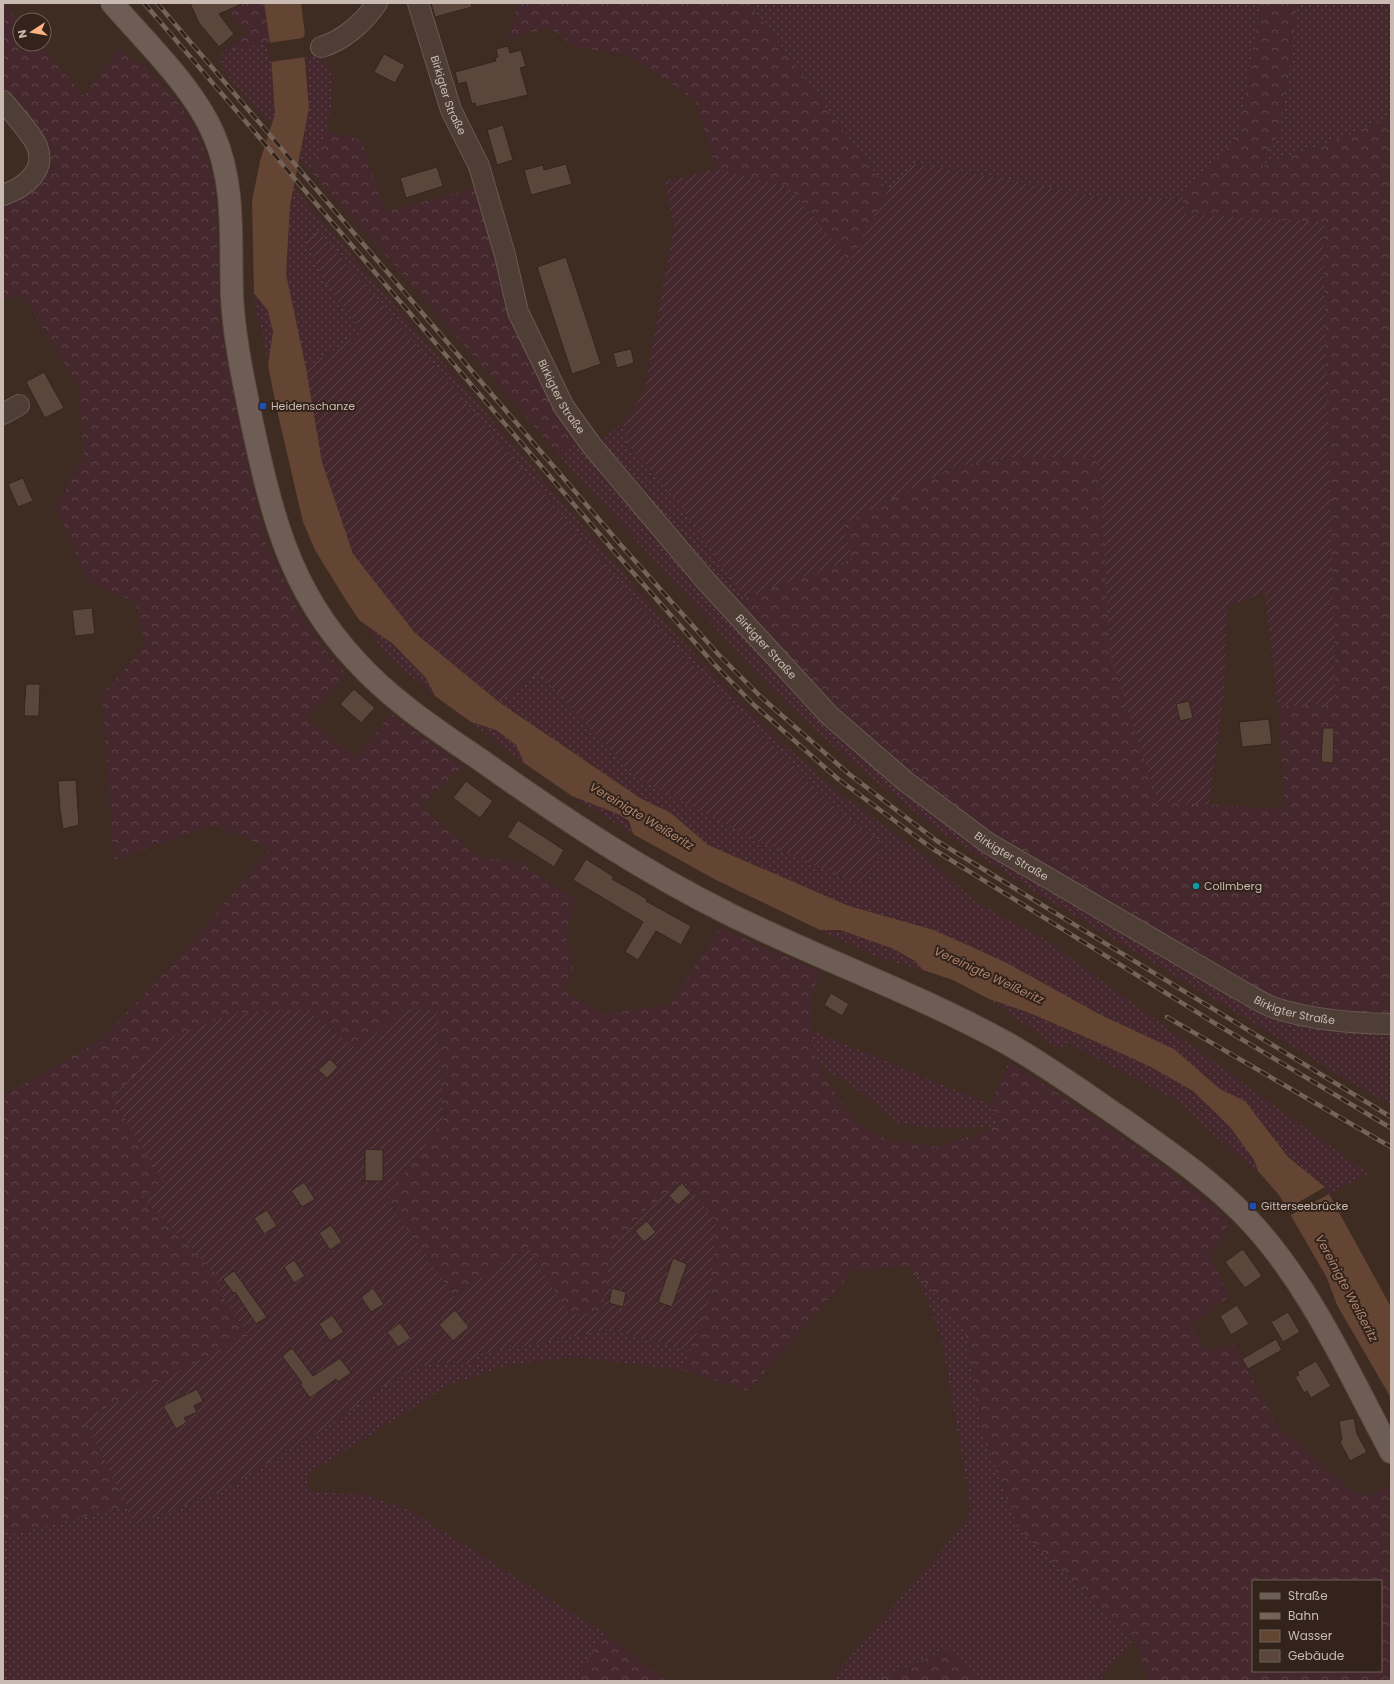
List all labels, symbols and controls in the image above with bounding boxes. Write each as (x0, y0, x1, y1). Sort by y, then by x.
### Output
north arrow (12, 12, 52, 52)
text: N (14, 28, 31, 40)
street label: Birkigter Straße (427, 53, 470, 138)
street label: Birkigter Straße (534, 357, 589, 437)
place label: Heidenschanze (271, 398, 355, 414)
marker: Heidenschanze (258, 401, 268, 411)
street label: Birkigter Straße (732, 610, 800, 683)
water label: Vereinigte Weißeritz (587, 778, 698, 854)
street label: Birkigter Straße (971, 828, 1051, 885)
place label: Collmberg (1204, 878, 1262, 894)
marker: Collmberg (1191, 881, 1201, 891)
water label: Vereinigte Weißeritz (931, 942, 1047, 1008)
street label: Birkigter Straße (1251, 992, 1336, 1028)
place label: Gitterseebrücke (1261, 1198, 1348, 1214)
marker: Gitterseebrücke (1248, 1201, 1258, 1211)
water label: Vereinigte Weißeritz (1311, 1231, 1383, 1345)
legend (1252, 1580, 1382, 1672)
text: Straße (1288, 1587, 1328, 1604)
text: Bahn (1288, 1607, 1319, 1624)
text: Wasser (1288, 1627, 1333, 1644)
text: Gebäude (1288, 1647, 1344, 1664)

